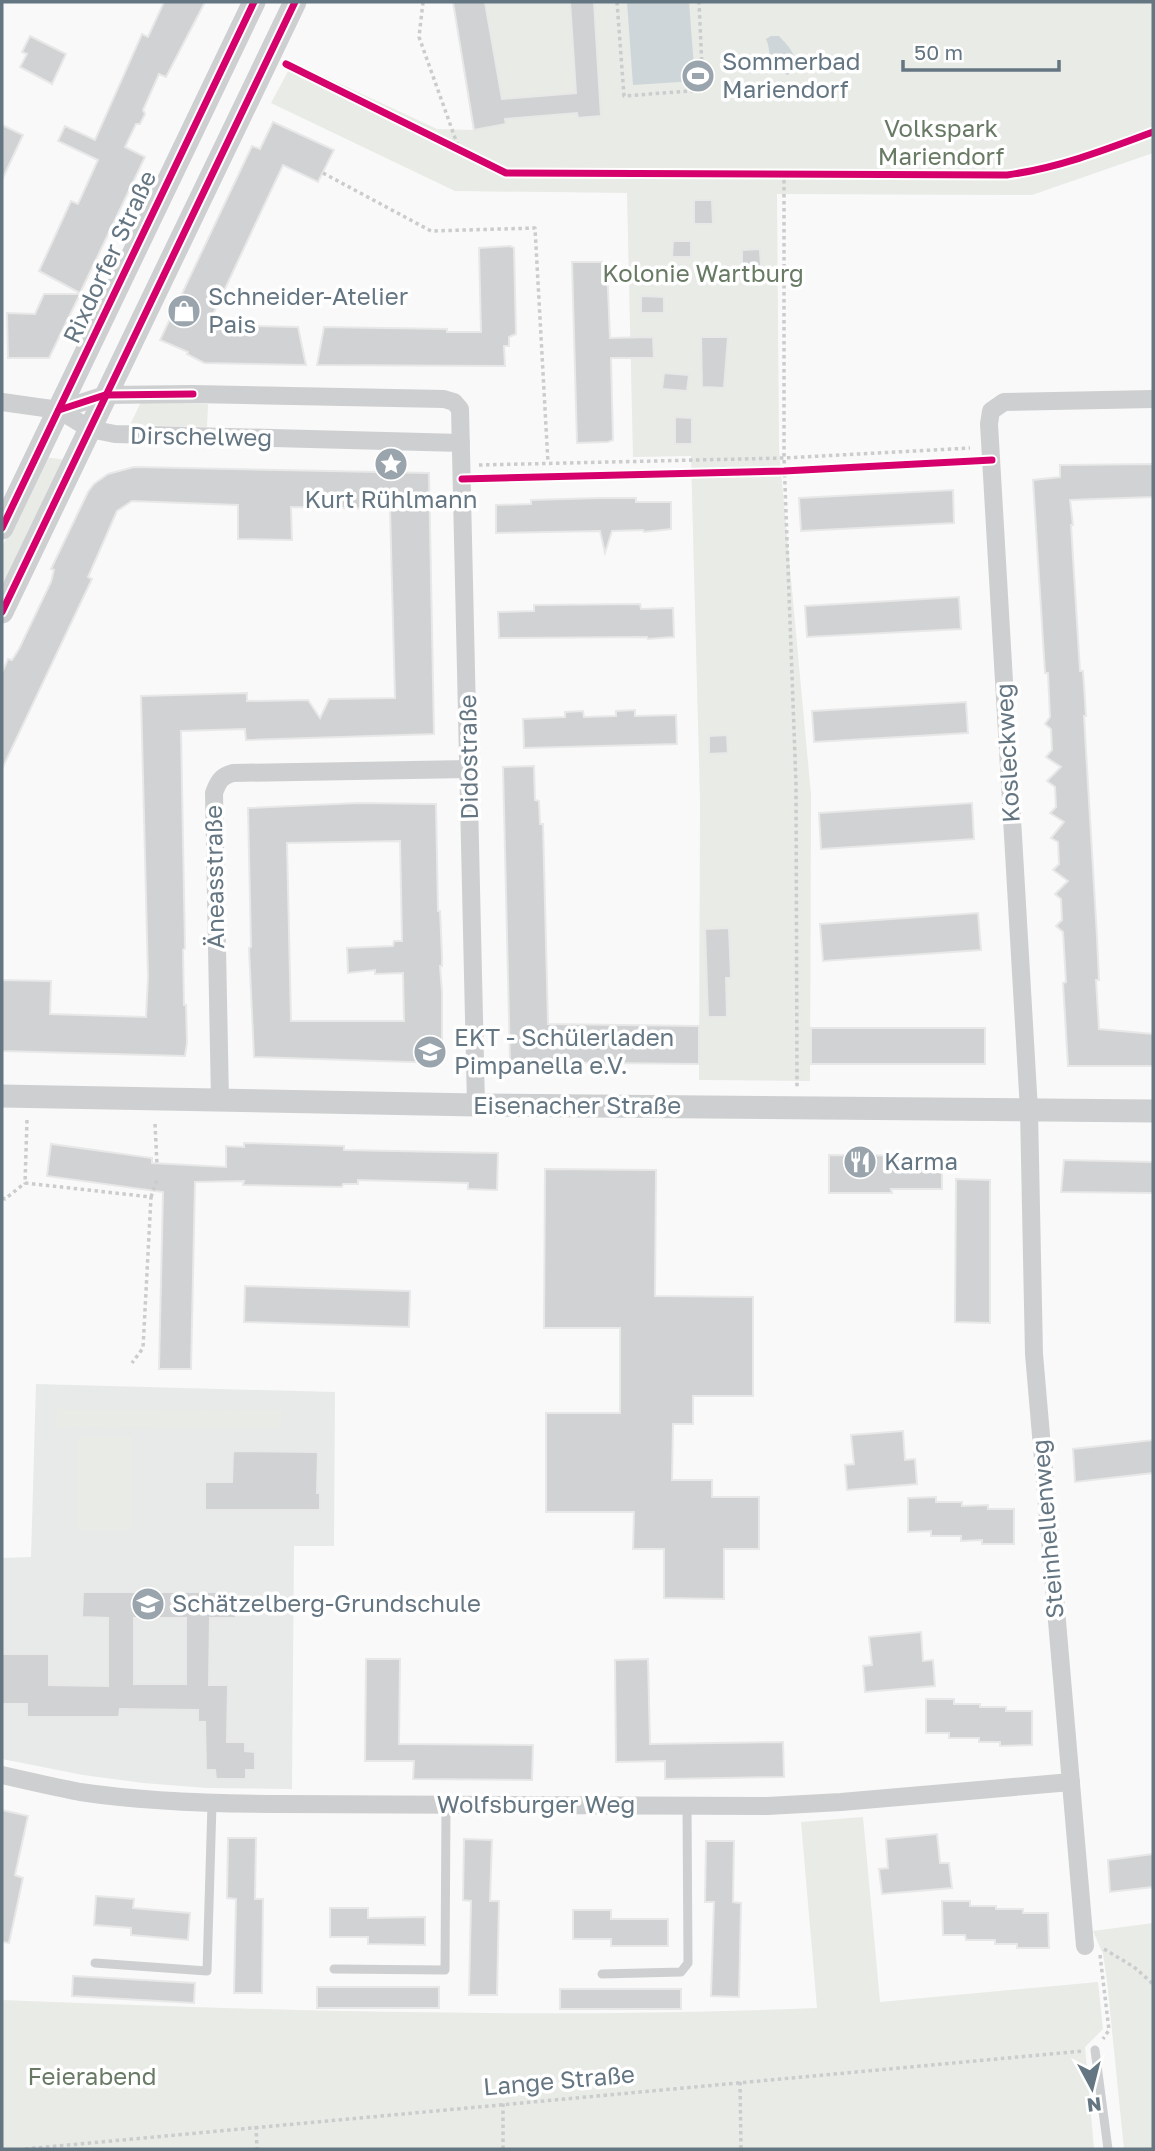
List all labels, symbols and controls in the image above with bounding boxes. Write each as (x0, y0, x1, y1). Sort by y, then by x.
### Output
scale bar (903, 28, 1059, 72)
text: 50 m (914, 39, 963, 65)
place label: Sommerbad Mariendorf (722, 46, 861, 103)
sports icon: Sommerbad Mariendorf (679, 57, 717, 95)
park label: Volkspark Mariendorf (878, 113, 1004, 170)
street label: Rixdorfer Straße (56, 165, 161, 347)
park label: Kolonie Wartburg (602, 258, 804, 287)
place label: Schneider-Atelier Pais (208, 281, 408, 338)
shop icon: Schneider-Atelier Pais (165, 292, 203, 330)
street label: Dirschelweg (130, 420, 272, 451)
place icon: Kurt Rühlmann (372, 445, 410, 483)
place label: Kurt Rühlmann (304, 484, 478, 513)
street label: Kosleckweg (988, 683, 1025, 823)
street label: Didostraße (452, 694, 483, 820)
street label: Äneasstraße (198, 805, 229, 949)
place label: EKT - Schülerladen Pimpanella e.V. (454, 1022, 674, 1079)
school or university icon: EKT - Schülerladen Pimpanella e.V. (411, 1033, 449, 1071)
street label: Eisenacher Straße (473, 1090, 681, 1119)
restaurant icon: Karma (841, 1143, 879, 1181)
place label: Karma (884, 1146, 958, 1175)
street label: Steinhellenweg (1024, 1438, 1069, 1620)
school or university icon: Schätzelberg-Grundschule (129, 1585, 167, 1623)
place label: Schätzelberg-Grundschule (172, 1588, 481, 1617)
street label: Wolfsburger Weg (437, 1789, 635, 1818)
north arrow (1057, 2053, 1127, 2123)
street label: Lange Straße (482, 2058, 636, 2101)
park label: Feierabend (27, 2061, 157, 2090)
text: N (1086, 2093, 1103, 2118)

